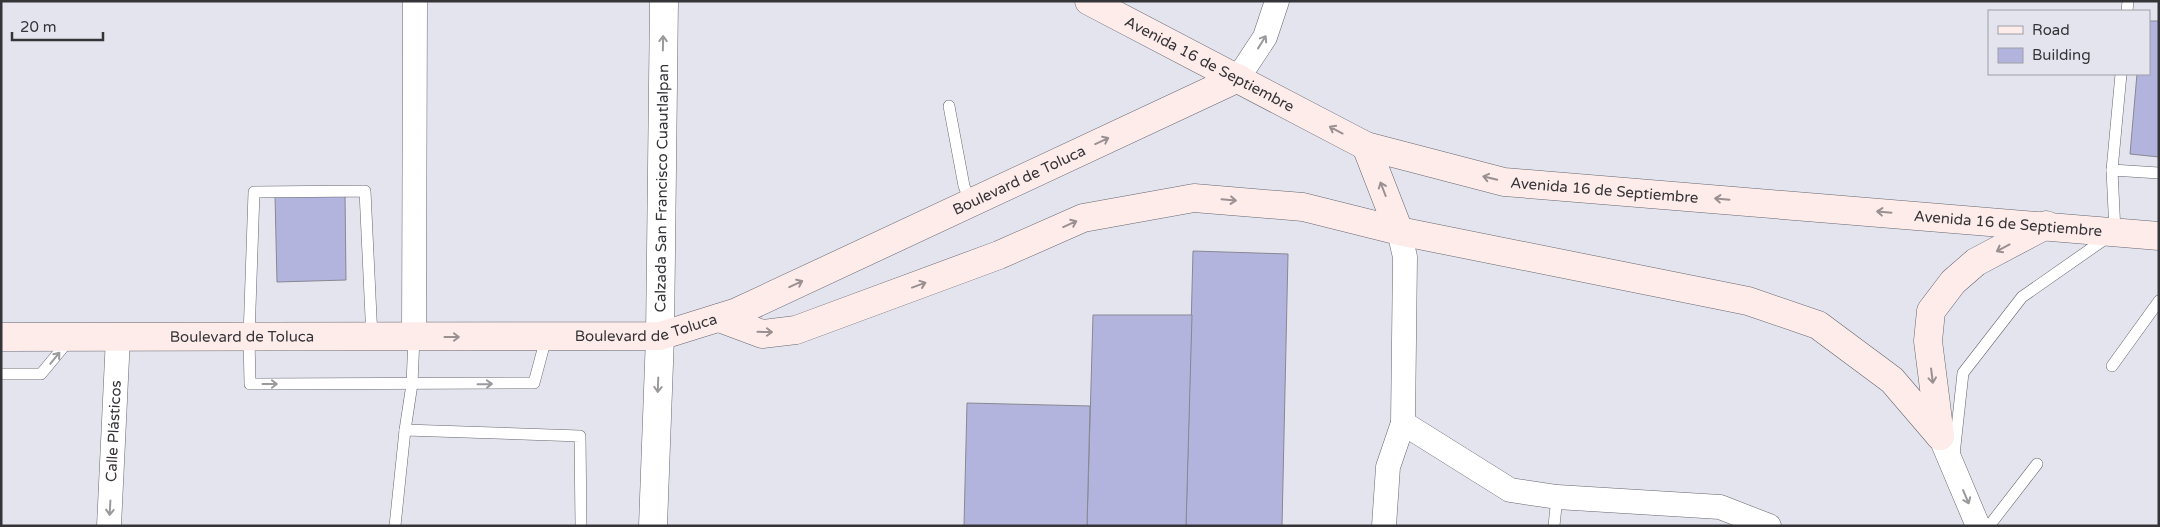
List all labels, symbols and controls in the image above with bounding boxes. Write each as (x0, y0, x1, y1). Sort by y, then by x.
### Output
scale bar (12, 10, 104, 42)
legend (1988, 10, 2150, 75)
street label: Avenida 16 de Septiembre (1122, 12, 1297, 116)
text: 20 m (20, 18, 57, 36)
text: Road (2032, 21, 2070, 39)
one-way arrow (658, 35, 668, 51)
one-way arrow (1257, 35, 1267, 49)
text: Building (2032, 46, 2091, 64)
street label: Calzada San Francisco Cuautlalpan (651, 64, 672, 313)
one-way arrow (1329, 125, 1344, 134)
one-way arrow (1094, 136, 1109, 146)
street label: Boulevard de Toluca (950, 142, 1088, 219)
one-way arrow (1483, 173, 1499, 182)
street label: Avenida 16 de Septiembre (1510, 174, 1699, 207)
one-way arrow (1378, 181, 1387, 197)
one-way arrow (1714, 195, 1730, 204)
one-way arrow (1221, 196, 1237, 205)
street label: Avenida 16 de Septiembre (1913, 207, 2103, 240)
one-way arrow (1876, 208, 1892, 217)
one-way arrow (1062, 218, 1077, 228)
one-way arrow (1996, 243, 2011, 253)
one-way arrow (788, 279, 803, 288)
one-way arrow (912, 279, 927, 288)
street label: Boulevard de Toluca (575, 310, 719, 345)
one-way arrow (757, 327, 773, 337)
street label: Boulevard de Toluca (170, 328, 314, 346)
one-way arrow (444, 332, 460, 342)
one-way arrow (49, 351, 60, 364)
one-way arrow (1927, 367, 1937, 383)
one-way arrow (653, 376, 663, 393)
one-way arrow (261, 379, 277, 389)
one-way arrow (476, 379, 492, 388)
street label: Calle Plásticos (102, 380, 125, 482)
one-way arrow (1961, 489, 1971, 504)
one-way arrow (105, 500, 114, 516)

